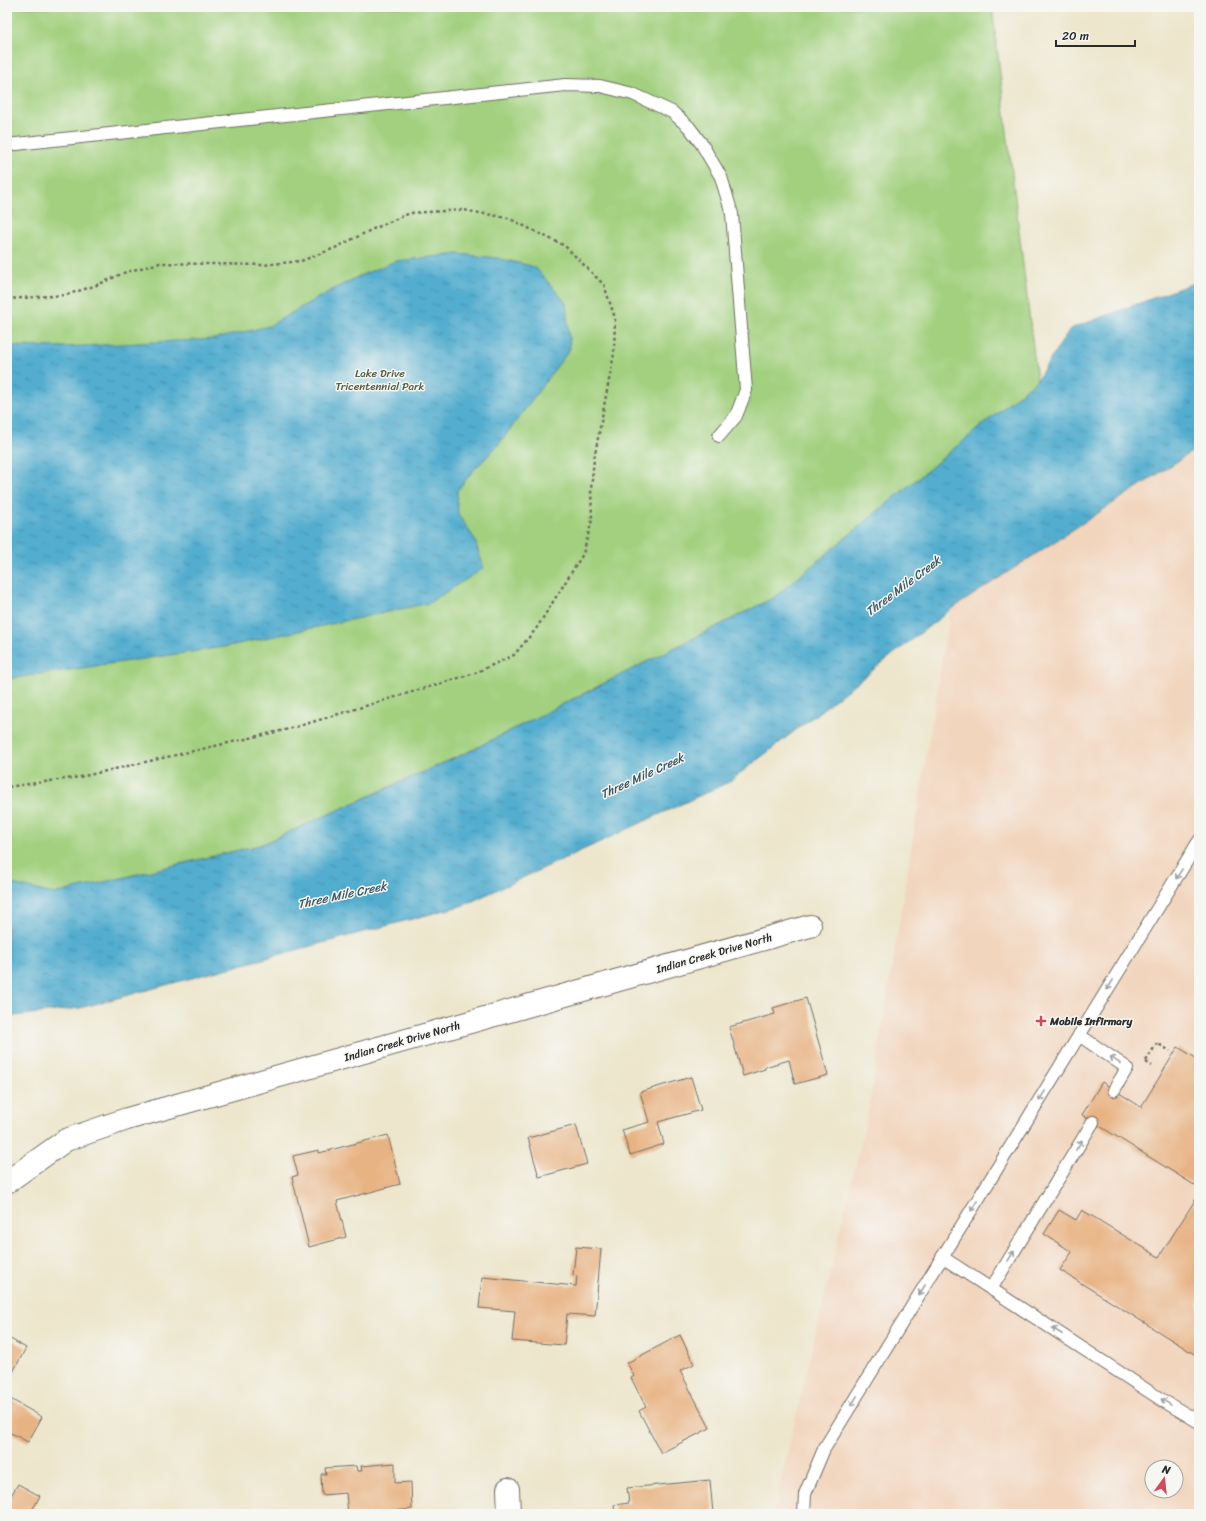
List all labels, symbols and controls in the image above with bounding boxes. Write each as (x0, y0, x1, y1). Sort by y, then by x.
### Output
scale bar (1056, 22, 1135, 48)
text: 20 m (1062, 25, 1089, 47)
park label: Lake Drive Tricentennial Park (336, 364, 425, 396)
water label: Three Mile Creek (860, 549, 947, 622)
water label: Three Mile Creek (597, 746, 689, 805)
one-way arrow (1174, 869, 1183, 880)
water label: Three Mile Creek (296, 875, 390, 915)
street label: Indian Creek Drive North (653, 928, 775, 979)
one-way arrow (1106, 979, 1114, 990)
place label: Mobile Infirmary (1049, 1012, 1132, 1031)
marker: Mobile Infirmary (1035, 1015, 1047, 1027)
street label: Indian Creek Drive North (341, 1016, 463, 1067)
one-way arrow (1110, 1056, 1121, 1064)
one-way arrow (1038, 1090, 1046, 1101)
one-way arrow (1076, 1139, 1084, 1151)
one-way arrow (969, 1200, 977, 1212)
one-way arrow (1008, 1250, 1016, 1262)
one-way arrow (918, 1285, 926, 1296)
one-way arrow (1051, 1327, 1062, 1336)
one-way arrow (849, 1395, 857, 1407)
one-way arrow (1161, 1398, 1172, 1406)
north arrow (1144, 1459, 1184, 1499)
text: N (1159, 1459, 1173, 1480)

